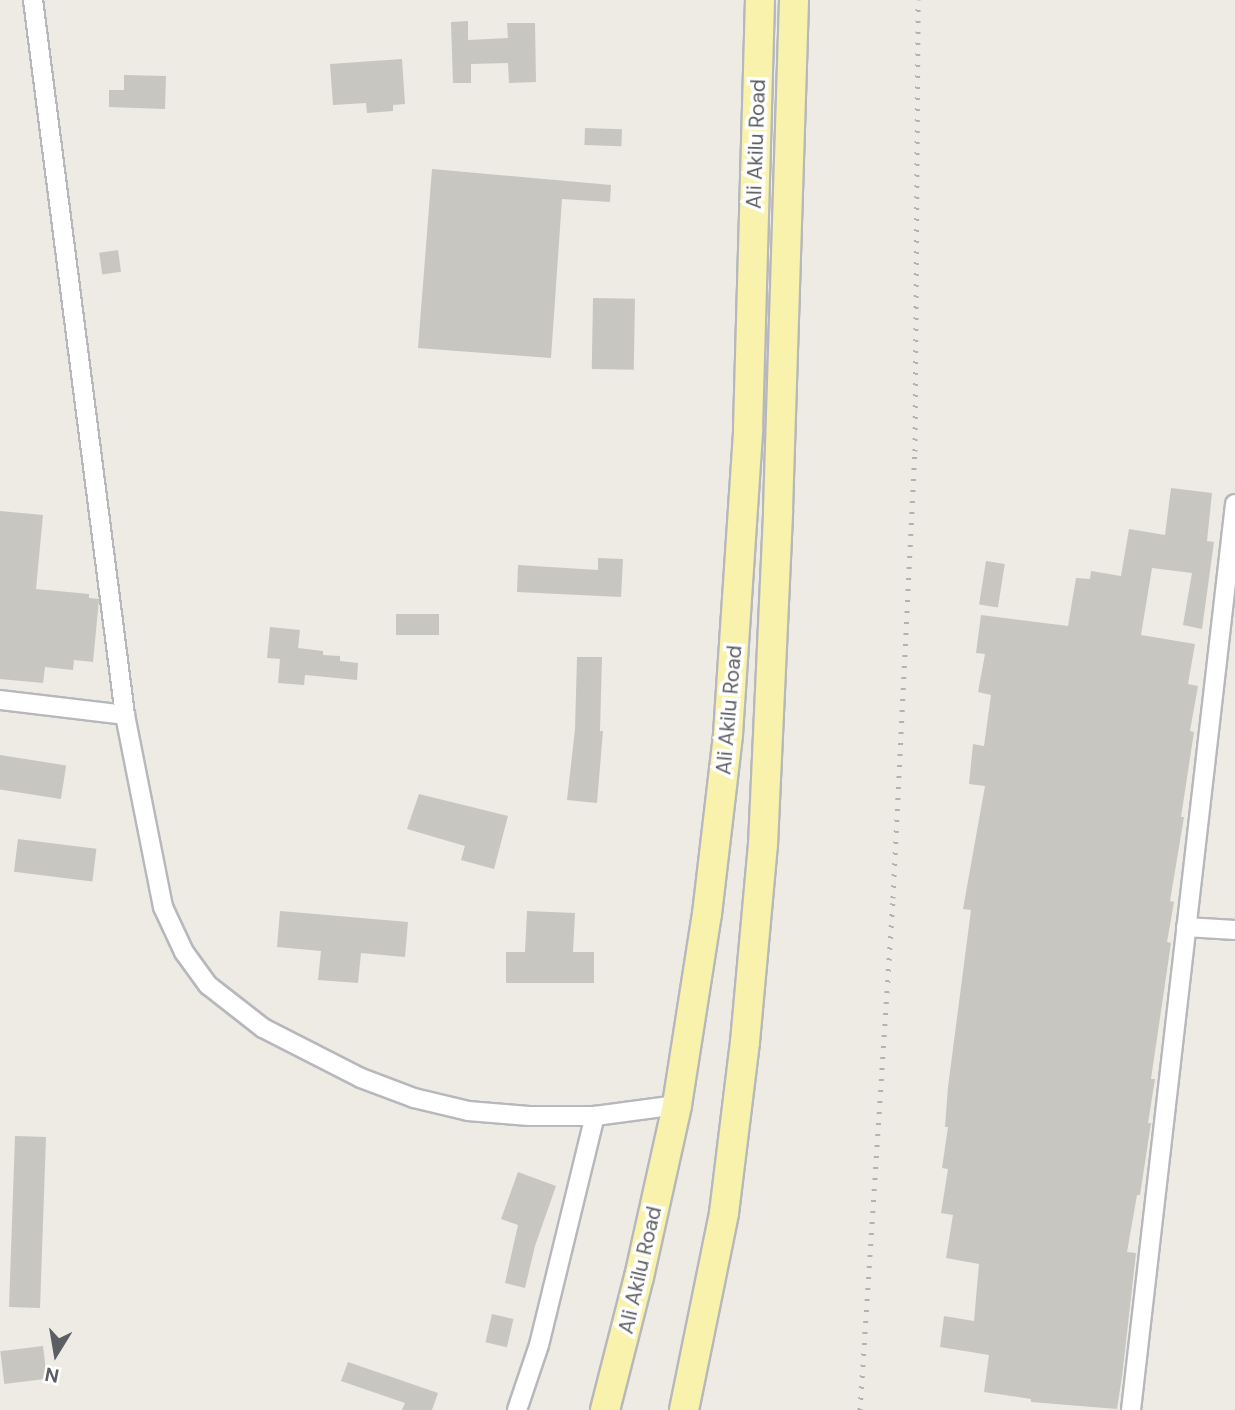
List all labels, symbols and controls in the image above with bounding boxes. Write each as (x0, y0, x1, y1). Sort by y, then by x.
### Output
street label: Ali Akilu Road (741, 79, 771, 209)
street label: Ali Akilu Road (711, 644, 747, 776)
street label: Ali Akilu Road (613, 1204, 667, 1336)
north arrow (21, 1319, 91, 1389)
text: N (43, 1362, 61, 1389)

